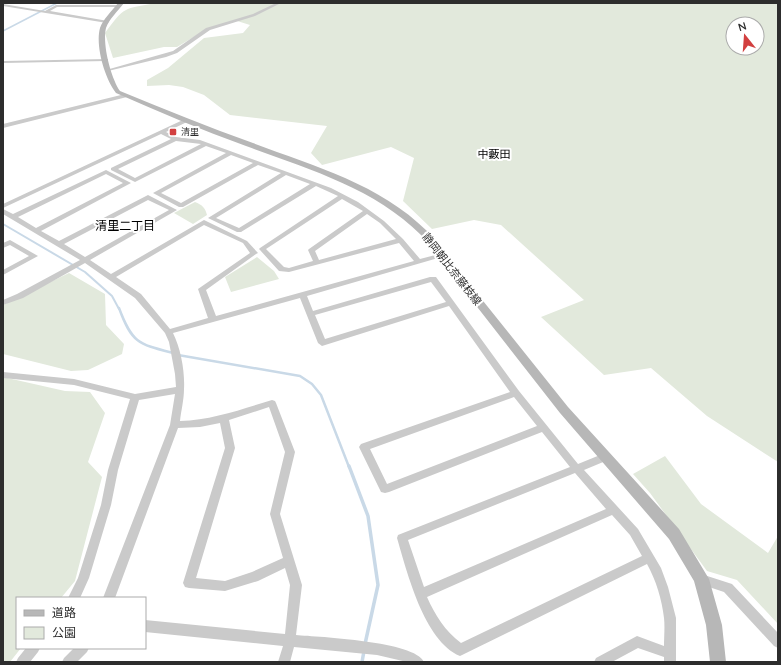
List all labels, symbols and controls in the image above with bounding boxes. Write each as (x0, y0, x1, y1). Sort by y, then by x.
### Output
north arrow (725, 16, 765, 56)
text: N (736, 19, 748, 34)
place label: 清里 (181, 126, 199, 137)
marker: 清里 (168, 127, 178, 137)
district label: 中藪田 (478, 147, 511, 161)
district label: 清里二丁目 (95, 218, 155, 233)
street label: 静岡朝比奈藤枝線 (419, 230, 485, 308)
legend (16, 597, 146, 649)
text: 道路 (52, 605, 76, 620)
text: 公園 (52, 625, 76, 640)

